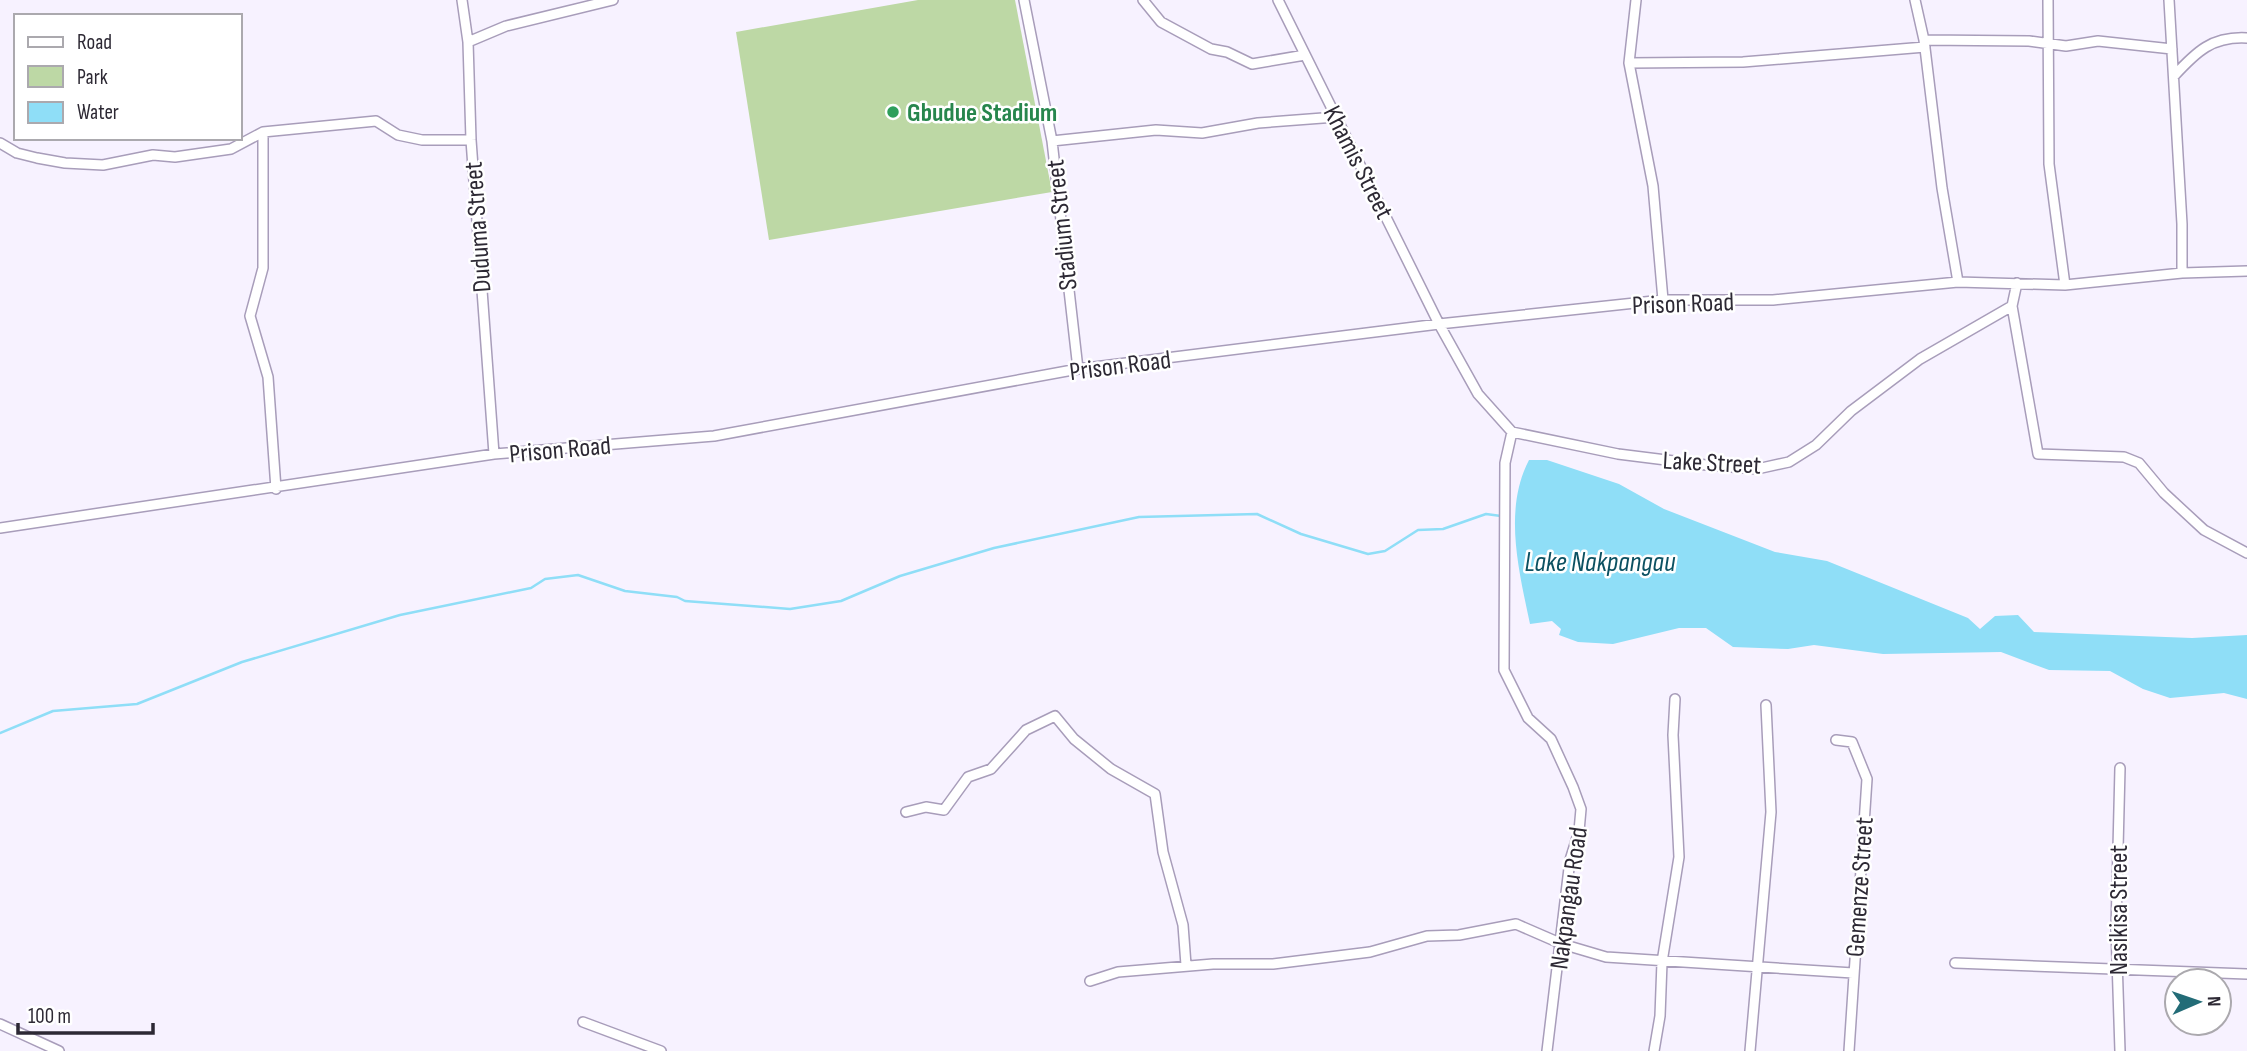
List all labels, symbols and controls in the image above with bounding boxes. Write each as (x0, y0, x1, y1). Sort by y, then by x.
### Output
legend (14, 14, 242, 140)
text: Road (77, 30, 112, 55)
text: Park (77, 65, 108, 90)
place label: Gbudue Stadium (907, 98, 1057, 129)
text: Water (77, 100, 119, 125)
street label: Khamis Street (1316, 101, 1399, 224)
marker: Gbudue Stadium (885, 104, 901, 120)
street label: Stadium Street (1040, 158, 1085, 292)
street label: Duduma Street (458, 160, 499, 293)
street label: Prison Road (1632, 287, 1735, 322)
street label: Prison Road (1068, 345, 1173, 388)
street label: Prison Road (508, 431, 612, 470)
street label: Lake Street (1662, 445, 1762, 482)
water label: Lake Nakpangau (1525, 546, 1676, 579)
street label: Gemenze Street (1840, 816, 1881, 958)
street label: Nakpangau Road (1544, 825, 1595, 971)
street label: Nasikisa Street (2104, 845, 2135, 975)
north arrow (2163, 967, 2233, 1037)
scale bar (18, 992, 152, 1036)
text: N (2202, 996, 2225, 1007)
text: 100 m (28, 1004, 71, 1029)

